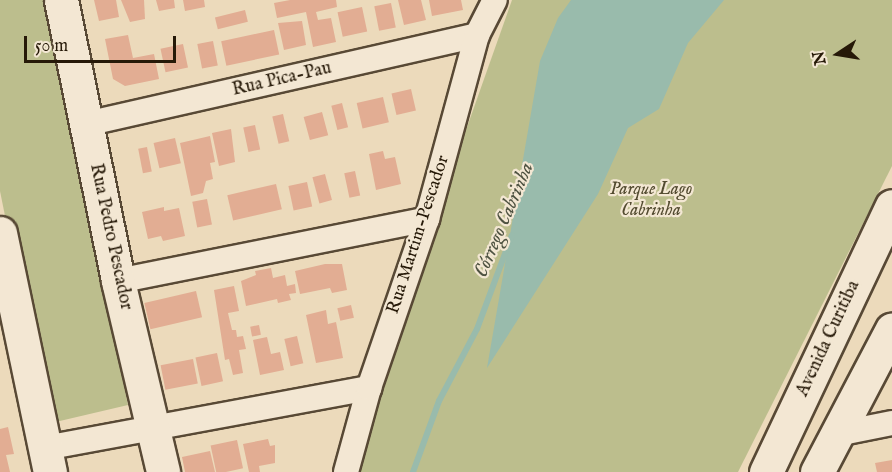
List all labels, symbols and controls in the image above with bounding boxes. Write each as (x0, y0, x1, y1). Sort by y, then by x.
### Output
scale bar (27, 24, 178, 62)
north arrow (808, 24, 868, 84)
text: 50 m (35, 35, 68, 58)
text: N (809, 49, 832, 67)
street label: Rua Pica-Pau (230, 58, 334, 102)
street label: Rua Martim-Pescador (383, 153, 455, 317)
water label: Córrego Cabrinha (469, 159, 539, 281)
street label: Rua Pedro Pescador (84, 162, 136, 312)
park label: Parque Lago Cabrinha (610, 180, 692, 222)
street label: Avenida Curitiba (793, 278, 865, 400)

